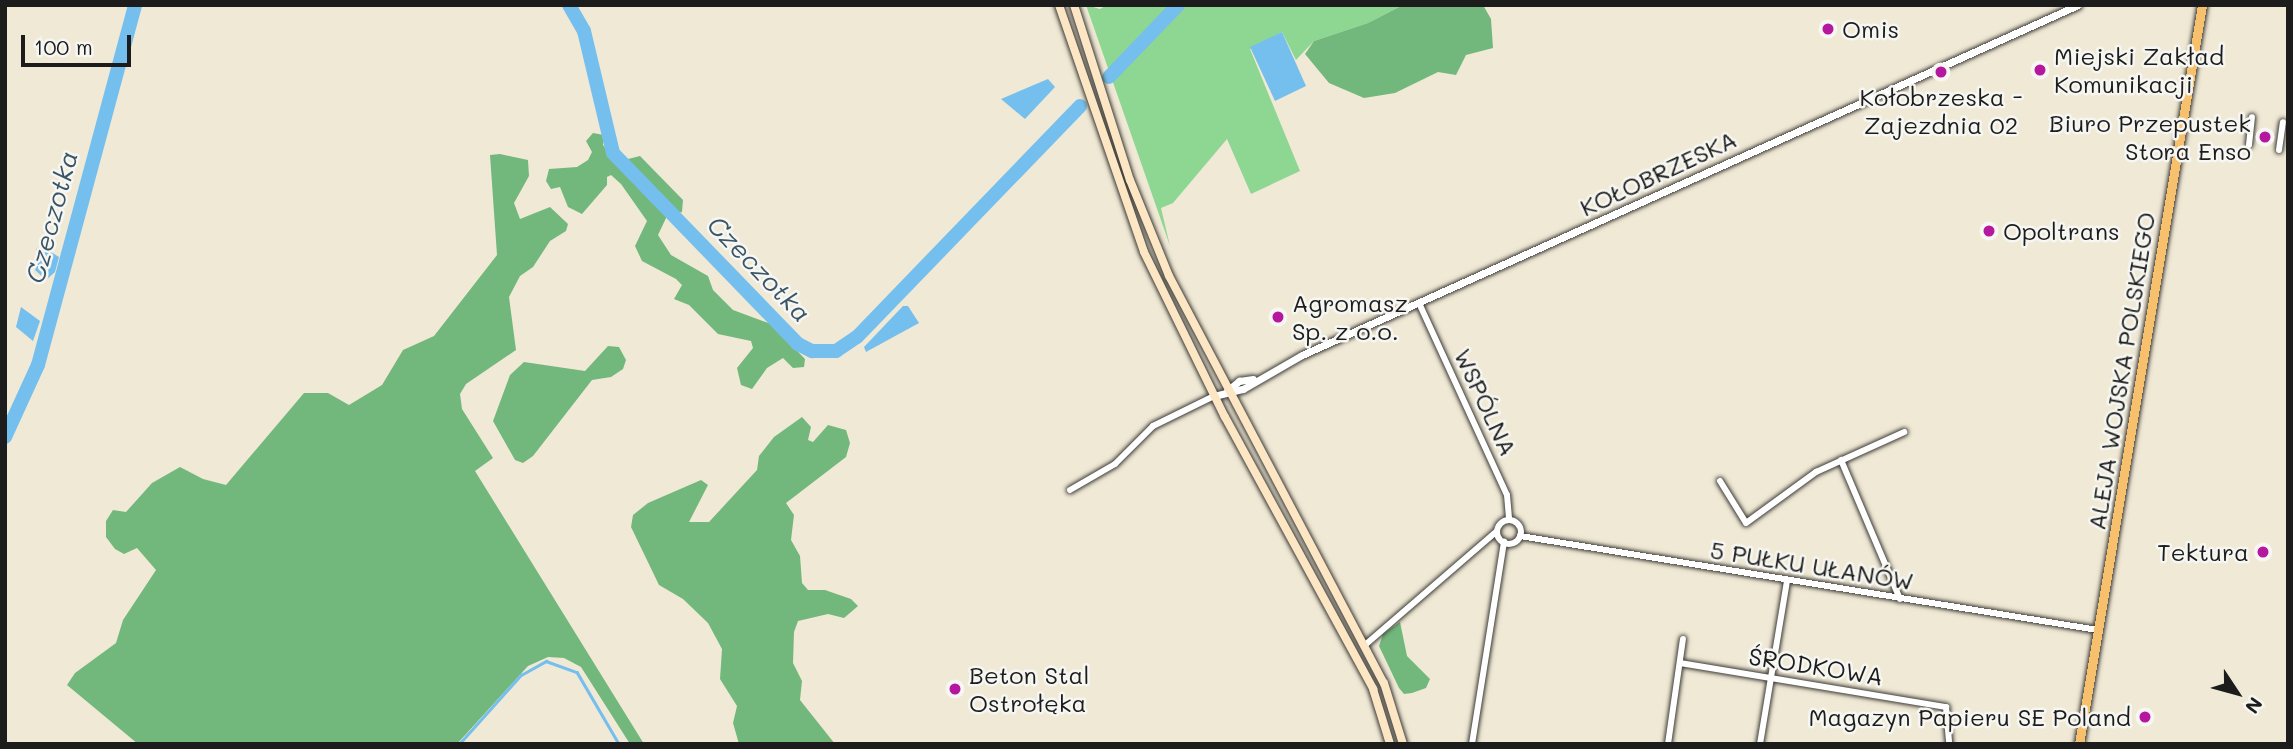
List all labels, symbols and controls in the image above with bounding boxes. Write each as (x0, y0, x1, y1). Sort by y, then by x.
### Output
place label: Omis (1842, 15, 1899, 43)
scale bar (24, 21, 135, 65)
marker: Omis (1820, 21, 1836, 37)
text: 100 m (34, 33, 93, 60)
place label: Miejski Zakład Komunikacji (2054, 42, 2224, 98)
marker: Miejski Zakład Komunikacji (2032, 62, 2048, 78)
marker: Kołobrzeska - Zajezdnia 02 (1933, 64, 1949, 80)
place label: Kołobrzeska - Zajezdnia 02 (1859, 83, 2023, 139)
place label: Biuro Przepustek Stora Enso (2049, 109, 2251, 165)
street label: KOŁOBRZESKA (1575, 124, 1741, 222)
marker: Biuro Przepustek Stora Enso (2257, 129, 2273, 145)
water label: Czeczotka (19, 147, 85, 287)
water label: Czeczotka (701, 209, 817, 329)
street label: ALEJA WOJSKA POLSKIEGO (2082, 210, 2160, 532)
place label: Opoltrans (2003, 217, 2120, 245)
marker: Opoltrans (1981, 223, 1997, 239)
place label: Agromasz Sp. z o.o. (1292, 289, 1408, 345)
marker: Agromasz Sp. z o.o. (1270, 309, 1286, 325)
street label: WSPÓLNA (1449, 344, 1523, 460)
street label: 5 PUŁKU UŁANÓW (1708, 535, 1916, 595)
place label: Tektura (2157, 538, 2249, 566)
marker: Tektura (2255, 544, 2271, 560)
street label: ŚRODKOWA (1747, 641, 1885, 691)
north arrow (2202, 658, 2272, 728)
place label: Beton Stal Ostrołęka (969, 661, 1090, 717)
marker: Beton Stal Ostrołęka (947, 681, 963, 697)
text: N (2240, 692, 2269, 719)
place label: Magazyn Papieru SE Poland (1808, 703, 2131, 731)
marker: Magazyn Papieru SE Poland (2137, 709, 2153, 725)

